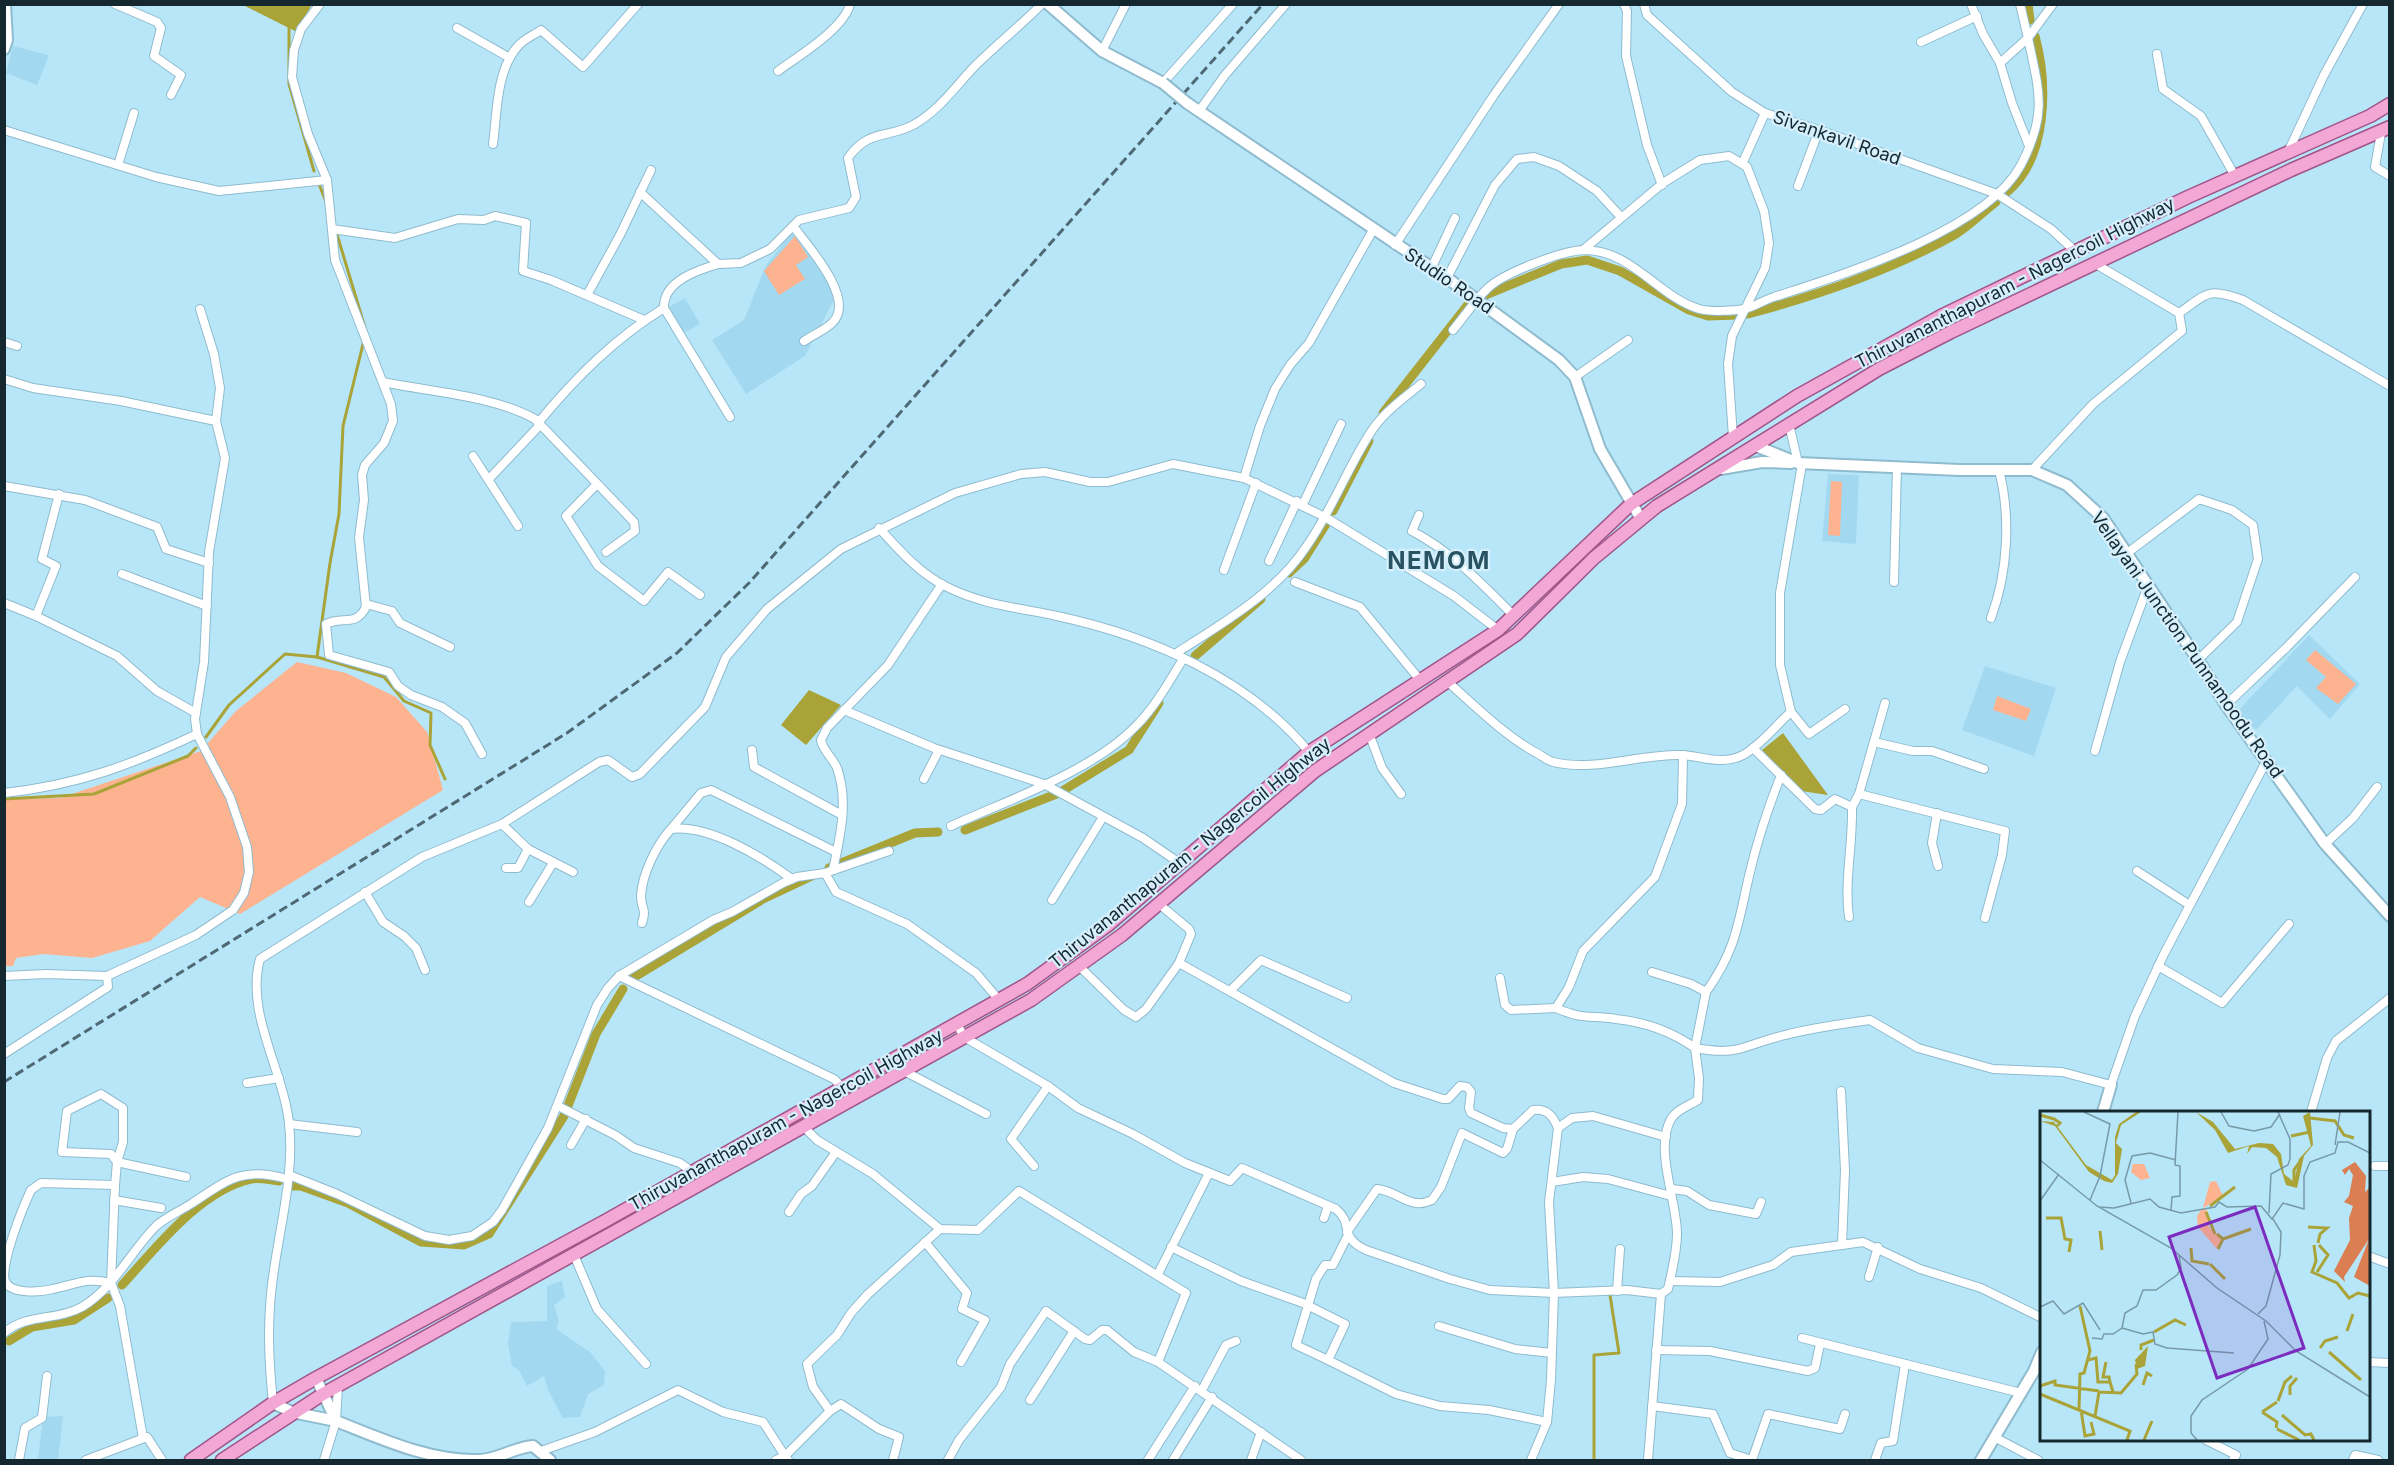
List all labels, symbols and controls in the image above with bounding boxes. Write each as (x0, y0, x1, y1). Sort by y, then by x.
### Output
street label: Sivankavil Road (1771, 106, 1904, 169)
street label: Thiruvananthapuram - Nagercoil Highway (1852, 192, 2178, 373)
street label: Studio Road (1401, 243, 1498, 318)
street label: Vellayani Junction Punnamoodu Road (2087, 507, 2288, 782)
district label: NEMOM (1387, 546, 1491, 575)
street label: Thiruvananthapuram - Nagercoil Highway (1045, 733, 1334, 973)
street label: Thiruvananthapuram - Nagercoil Highway (625, 1024, 946, 1215)
inset map (2040, 1111, 2370, 1441)

